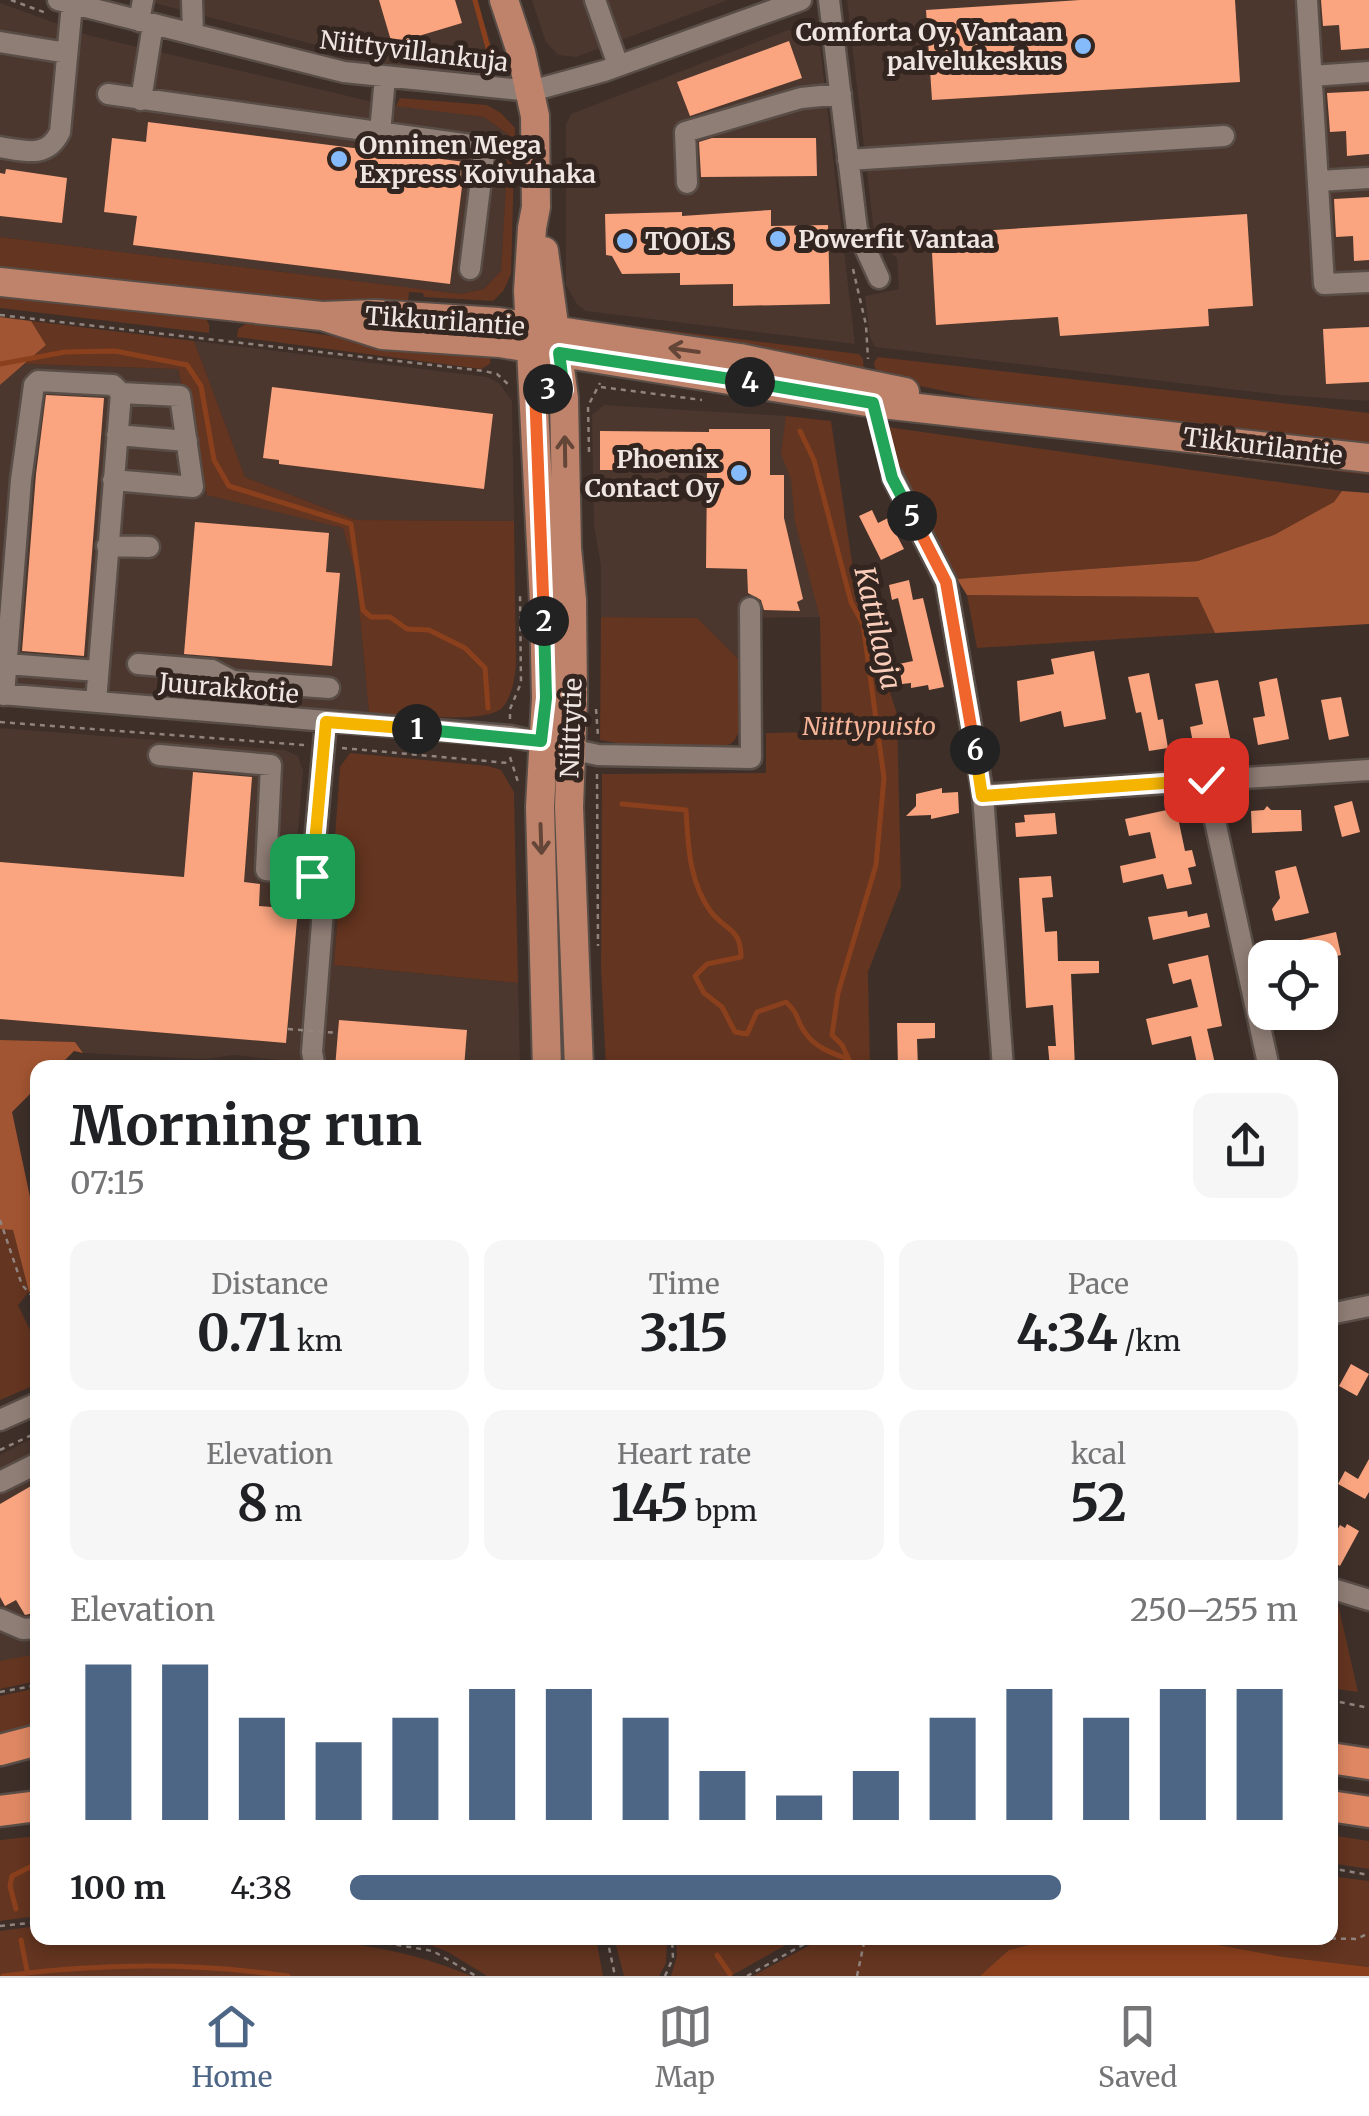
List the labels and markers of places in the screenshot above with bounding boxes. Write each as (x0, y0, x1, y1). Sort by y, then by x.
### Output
place label: Comforta Oy, Vantaan palvelukeskus (796, 16, 1063, 77)
marker: Comforta Oy, Vantaan palvelukeskus (1072, 35, 1094, 57)
place label: Onninen Mega Express Koivuhaka (359, 129, 596, 190)
marker: Onninen Mega Express Koivuhaka (328, 148, 350, 170)
place label: Powerfit Vantaa (798, 223, 995, 255)
place label: TOOLS (645, 225, 731, 257)
marker: Powerfit Vantaa (767, 228, 789, 250)
marker: TOOLS (614, 230, 636, 252)
pin: 4 (725, 357, 775, 407)
pin: 3 (523, 364, 573, 414)
place label: Phoenix Contact Oy (585, 443, 720, 504)
marker: Phoenix Contact Oy (728, 462, 750, 484)
pin: 5 (887, 491, 937, 541)
pin: 2 (519, 596, 569, 646)
pin: 1 (392, 704, 442, 754)
pin: 6 (950, 725, 1000, 775)
pin (1164, 738, 1249, 823)
pin (270, 834, 355, 919)

